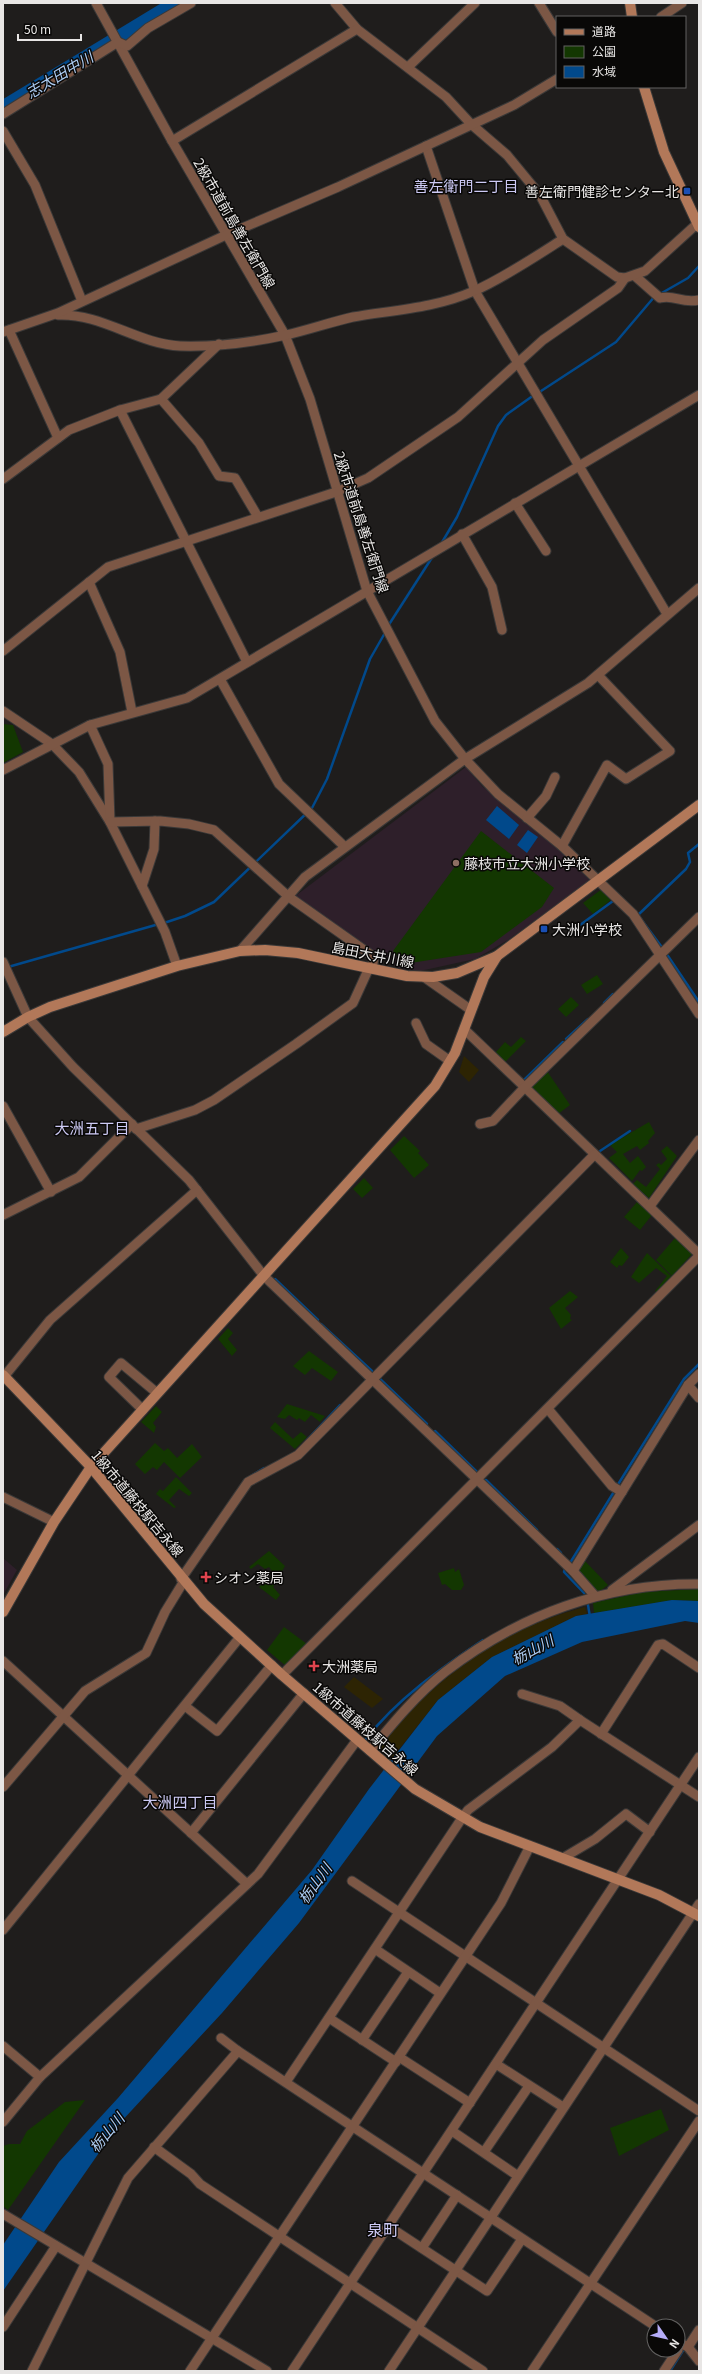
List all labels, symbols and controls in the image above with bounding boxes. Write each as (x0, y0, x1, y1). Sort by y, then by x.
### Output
scale bar (18, 16, 81, 42)
legend (556, 16, 686, 88)
text: 50 m (24, 20, 51, 37)
text: 道路 (592, 22, 616, 39)
text: 公園 (592, 42, 616, 59)
water label: 志太田中川 (21, 45, 98, 102)
text: 水域 (592, 62, 616, 79)
street label: 2級市道前島善左衛門線 (189, 154, 281, 292)
district label: 善左衛門二丁目 (413, 175, 519, 196)
place label: 善左衛門健診センター北 (525, 181, 679, 201)
marker: 善左衛門健診センター北 (682, 186, 692, 196)
street label: 2級市道前島善左衛門線 (330, 449, 394, 595)
place label: 藤枝市立大洲小学校 (464, 853, 590, 873)
marker: 藤枝市立大洲小学校 (451, 858, 461, 868)
place label: 大洲小学校 (552, 919, 622, 939)
marker: 大洲小学校 (539, 924, 549, 934)
street label: 島田大井川線 (330, 936, 416, 972)
district label: 大洲五丁目 (54, 1117, 130, 1138)
street label: 1級市道藤枝駅吉永線 (87, 1445, 189, 1561)
place label: シオン薬局 (214, 1567, 284, 1587)
marker: シオン薬局 (201, 1572, 211, 1582)
water label: 栃山川 (507, 1628, 559, 1669)
place label: 大洲薬局 (322, 1656, 378, 1676)
marker: 大洲薬局 (309, 1661, 319, 1671)
street label: 1級市道藤枝駅吉永線 (309, 1677, 423, 1779)
district label: 大洲四丁目 (142, 1791, 218, 1812)
water label: 栃山川 (292, 1857, 337, 1907)
water label: 栃山川 (83, 2106, 130, 2156)
district label: 泉町 (367, 2217, 399, 2241)
north arrow (646, 2318, 686, 2358)
text: N (666, 2336, 684, 2352)

